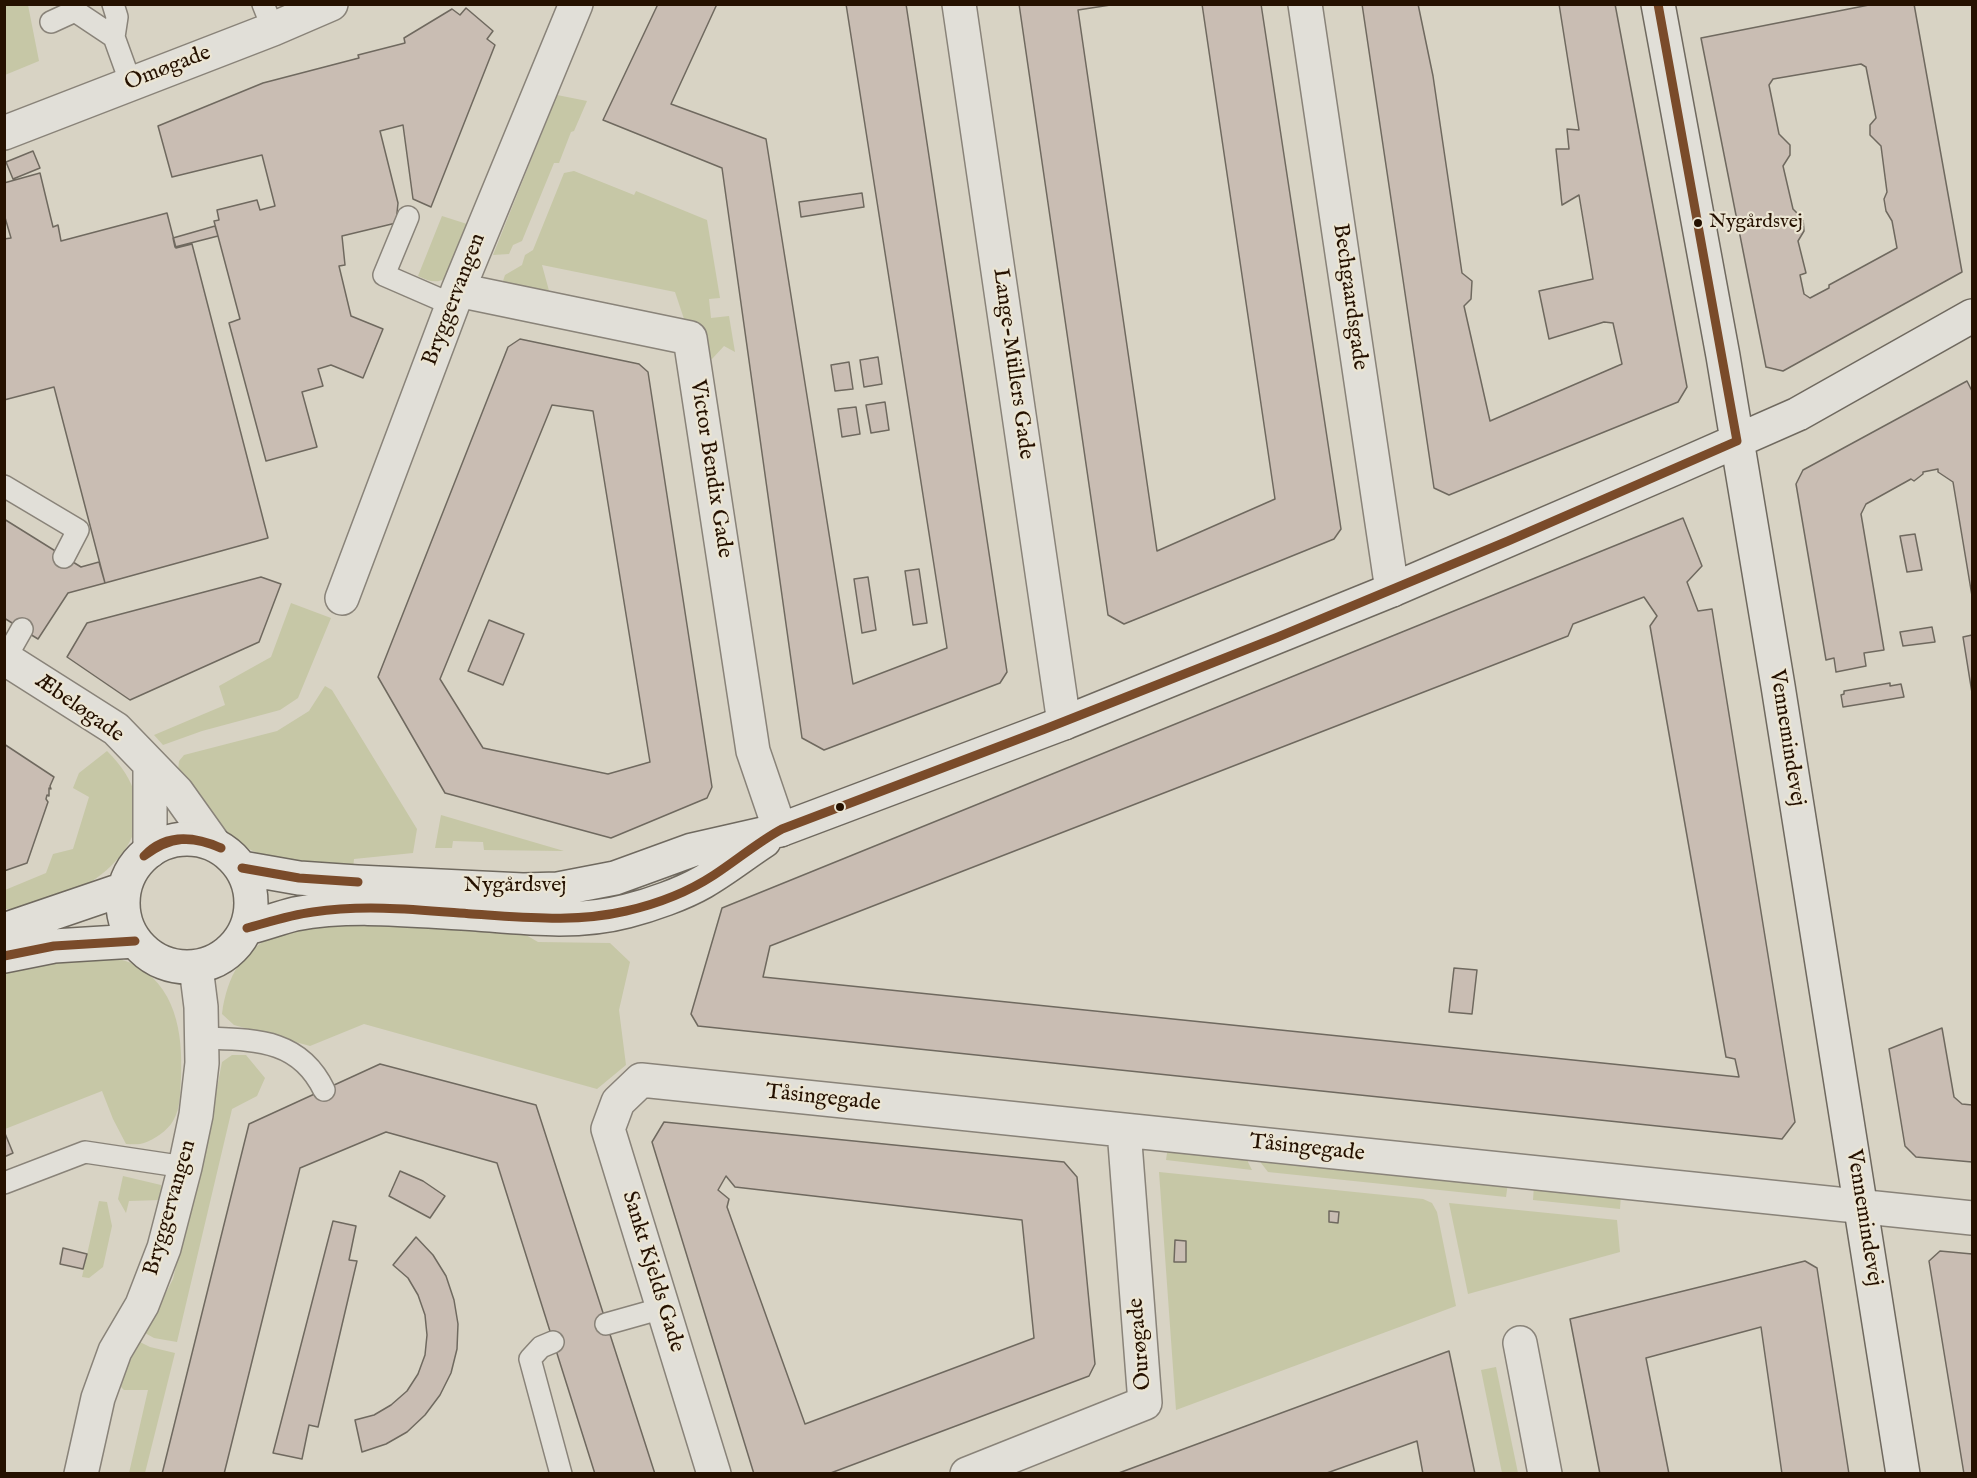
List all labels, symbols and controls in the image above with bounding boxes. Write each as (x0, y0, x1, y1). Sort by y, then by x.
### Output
street label: Omøgade (121, 41, 215, 97)
place label: Nygårdsvej (1709, 211, 1803, 235)
marker: Nygårdsvej (1692, 217, 1704, 229)
street label: Bechgaardsgade (1326, 222, 1372, 372)
street label: Bryggervangen (418, 230, 492, 370)
street label: Lange-Müllers Gade (986, 267, 1038, 461)
street label: Victor Bendix Gade (683, 378, 737, 560)
street label: Vennemindevej (1762, 668, 1810, 808)
street label: Æbeløgade (30, 669, 128, 749)
unlabelled marker (834, 801, 846, 813)
street label: Nygårdsvej (463, 873, 567, 899)
street label: Tåsingegade (764, 1080, 882, 1118)
street label: Tåsingegade (1248, 1130, 1366, 1168)
street label: Bryggervangen (139, 1137, 203, 1279)
street label: Vennemindevej (1839, 1148, 1887, 1288)
street label: Sankt Kjelds Gade (615, 1188, 689, 1356)
street label: Ourøgade (1124, 1297, 1158, 1391)

